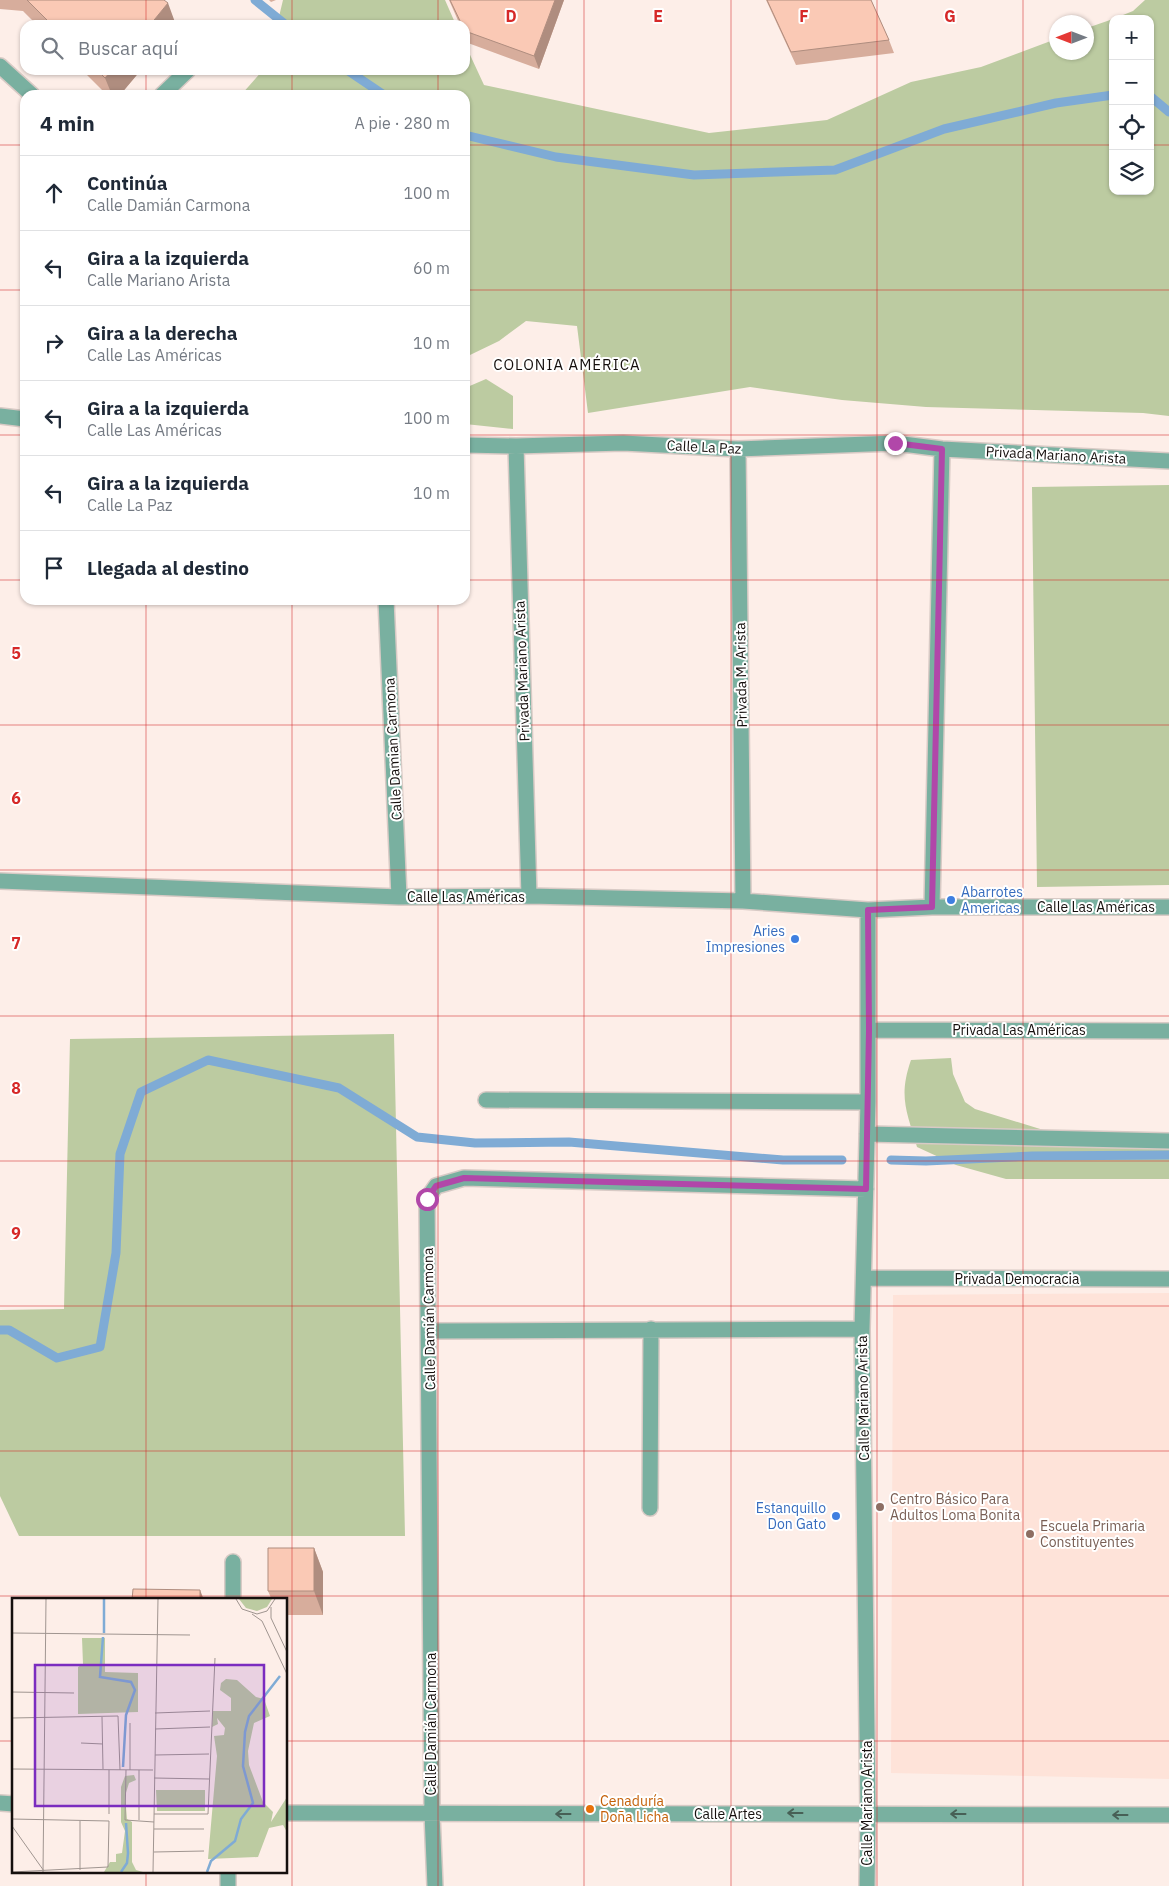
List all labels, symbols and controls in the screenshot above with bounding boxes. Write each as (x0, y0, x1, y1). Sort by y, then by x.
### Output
text: D (505, 6, 517, 26)
text: E (653, 6, 663, 26)
text: F (799, 6, 809, 26)
text: G (944, 6, 956, 26)
north arrow (1049, 15, 1094, 60)
map controls (1109, 15, 1154, 195)
button: + (1109, 15, 1154, 60)
search box (20, 20, 470, 75)
icon: search (38, 34, 66, 62)
text: Buscar aquí (78, 36, 178, 60)
button: − (1109, 60, 1154, 105)
button: locate (1109, 105, 1154, 150)
text: 4 min (40, 109, 95, 137)
text: A pie · 280 m (355, 113, 450, 133)
button: layers (1109, 150, 1154, 195)
text: Continúa (87, 171, 168, 195)
icon: ahead (40, 179, 68, 207)
text: 100 m (403, 183, 450, 203)
text: Calle Damián Carmona (87, 195, 250, 215)
text: Gira a la izquierda (87, 246, 249, 270)
icon: left (40, 254, 68, 282)
text: 60 m (413, 258, 450, 278)
text: Calle Mariano Arista (87, 270, 230, 290)
text: Gira a la derecha (87, 321, 238, 345)
icon: right (40, 329, 68, 357)
text: 10 m (413, 333, 450, 353)
text: Calle Las Américas (87, 345, 222, 365)
district label: COLONIA AMÉRICA (493, 355, 641, 374)
text: Gira a la izquierda (87, 396, 249, 420)
icon: left (40, 404, 68, 432)
text: 100 m (403, 408, 450, 428)
text: Calle Las Américas (87, 420, 222, 440)
route end (884, 432, 907, 455)
street label: Calle La Paz (666, 436, 742, 458)
street label: Privada Mariano Arista (985, 442, 1127, 468)
text: Gira a la izquierda (87, 471, 249, 495)
icon: left (40, 479, 68, 507)
text: 10 m (413, 483, 450, 503)
text: Calle La Paz (87, 495, 173, 515)
icon: arrive (40, 554, 68, 582)
text: Llegada al destino (87, 556, 249, 580)
street label: Privada Mariano Arista (511, 600, 533, 742)
street label: Privada M. Arista (731, 622, 751, 728)
text: 5 (11, 643, 21, 663)
street label: Calle Damian Carmona (380, 677, 406, 821)
text: 6 (11, 788, 21, 808)
place label: Abarrotes Americas (961, 883, 1023, 917)
street label: Calle Las Américas (407, 888, 525, 906)
marker: Abarrotes Americas (945, 894, 957, 906)
street label: Calle Las Américas (1037, 898, 1155, 916)
place label: Aries Impresiones (706, 922, 785, 956)
text: 7 (11, 933, 21, 953)
marker: Aries Impresiones (789, 933, 801, 945)
street label: Privada Las Américas (952, 1021, 1086, 1039)
text: 8 (11, 1078, 21, 1098)
route start (416, 1188, 439, 1211)
text: 9 (11, 1223, 21, 1243)
street label: Calle Damián Carmona (419, 1247, 439, 1391)
street label: Privada Democracia (955, 1270, 1080, 1288)
street label: Calle Mariano Arista (853, 1335, 873, 1461)
place label: Centro Básico Para Adultos Loma Bonita (890, 1490, 1021, 1524)
place label: Estanquillo Don Gato (756, 1499, 826, 1533)
marker: Centro Básico Para Adultos Loma Bonita (874, 1501, 886, 1513)
marker: Estanquillo Don Gato (830, 1510, 842, 1522)
place label: Escuela Primaria Constituyentes (1040, 1517, 1146, 1551)
marker: Escuela Primaria Constituyentes (1024, 1528, 1036, 1540)
inset map (12, 1598, 288, 1874)
street label: Calle Damián Carmona (422, 1652, 440, 1795)
street label: Calle Mariano Arista (858, 1740, 876, 1866)
place label: Cenaduría Doña Licha (600, 1792, 669, 1826)
marker: Cenaduría Doña Licha (584, 1803, 596, 1815)
street label: Calle Artes (694, 1805, 762, 1823)
one-way arrow (788, 1808, 804, 1818)
one-way arrow (555, 1809, 572, 1819)
one-way arrow (950, 1809, 966, 1819)
one-way arrow (1113, 1810, 1129, 1820)

